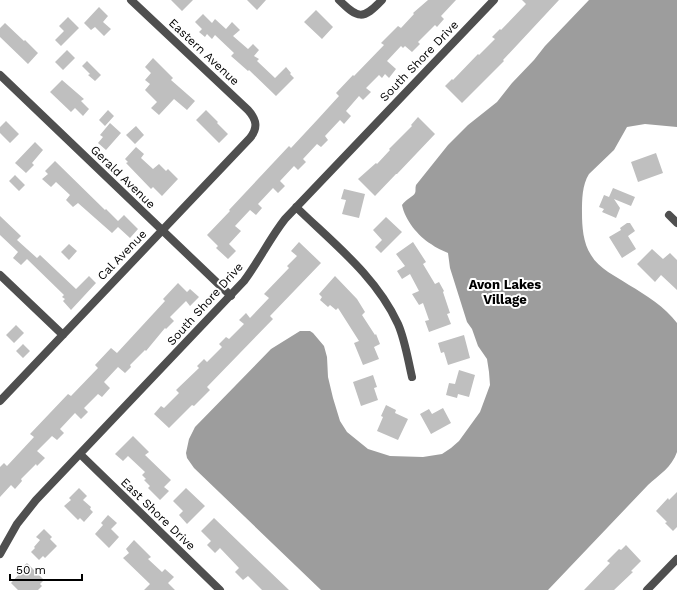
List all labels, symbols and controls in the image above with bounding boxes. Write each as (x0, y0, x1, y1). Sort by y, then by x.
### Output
street label: Eastern Avenue (166, 16, 242, 88)
street label: South Shore Drive (377, 18, 461, 104)
street label: Gerald Avenue (88, 143, 158, 211)
street label: Cal Avenue (95, 227, 149, 283)
street label: South Shore Drive (164, 260, 246, 348)
district label: Avon Lakes Village (469, 277, 541, 307)
street label: East Shore Drive (118, 475, 198, 553)
scale bar (10, 556, 82, 582)
text: 50 m (16, 563, 46, 577)

